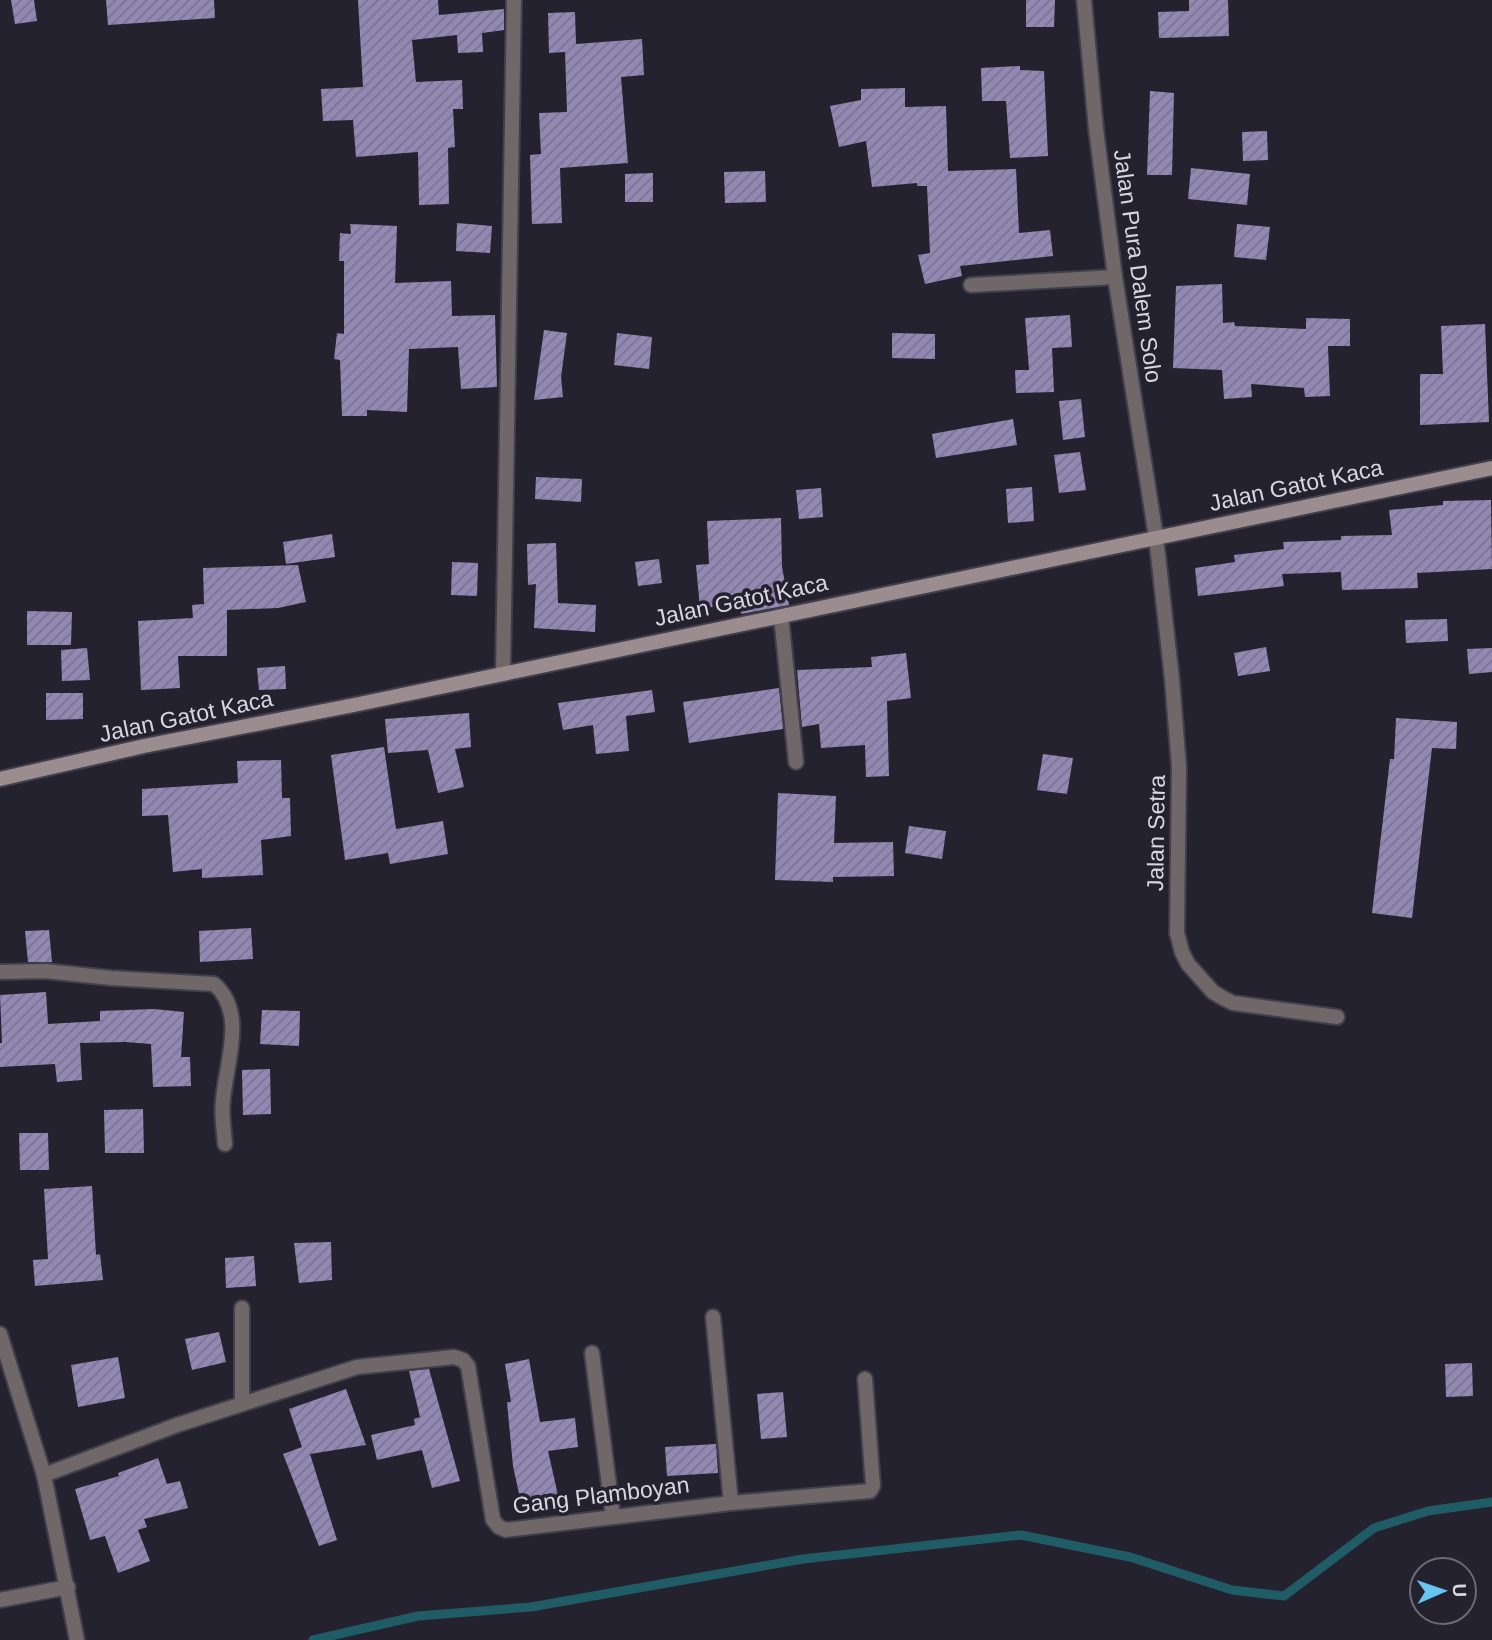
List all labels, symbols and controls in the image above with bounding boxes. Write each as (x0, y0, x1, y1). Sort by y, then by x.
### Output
street label: Jalan Pura Dalem Solo (1109, 148, 1167, 384)
street label: Jalan Gatot Kaca (1207, 454, 1385, 516)
street label: Jalan Gatot Kaca (652, 569, 830, 631)
street label: Jalan Gatot Kaca (97, 685, 275, 747)
street label: Jalan Setra (1142, 774, 1170, 891)
street label: Gang Plamboyan (511, 1471, 691, 1519)
north arrow (1408, 1556, 1478, 1626)
text: U (1449, 1583, 1470, 1598)

